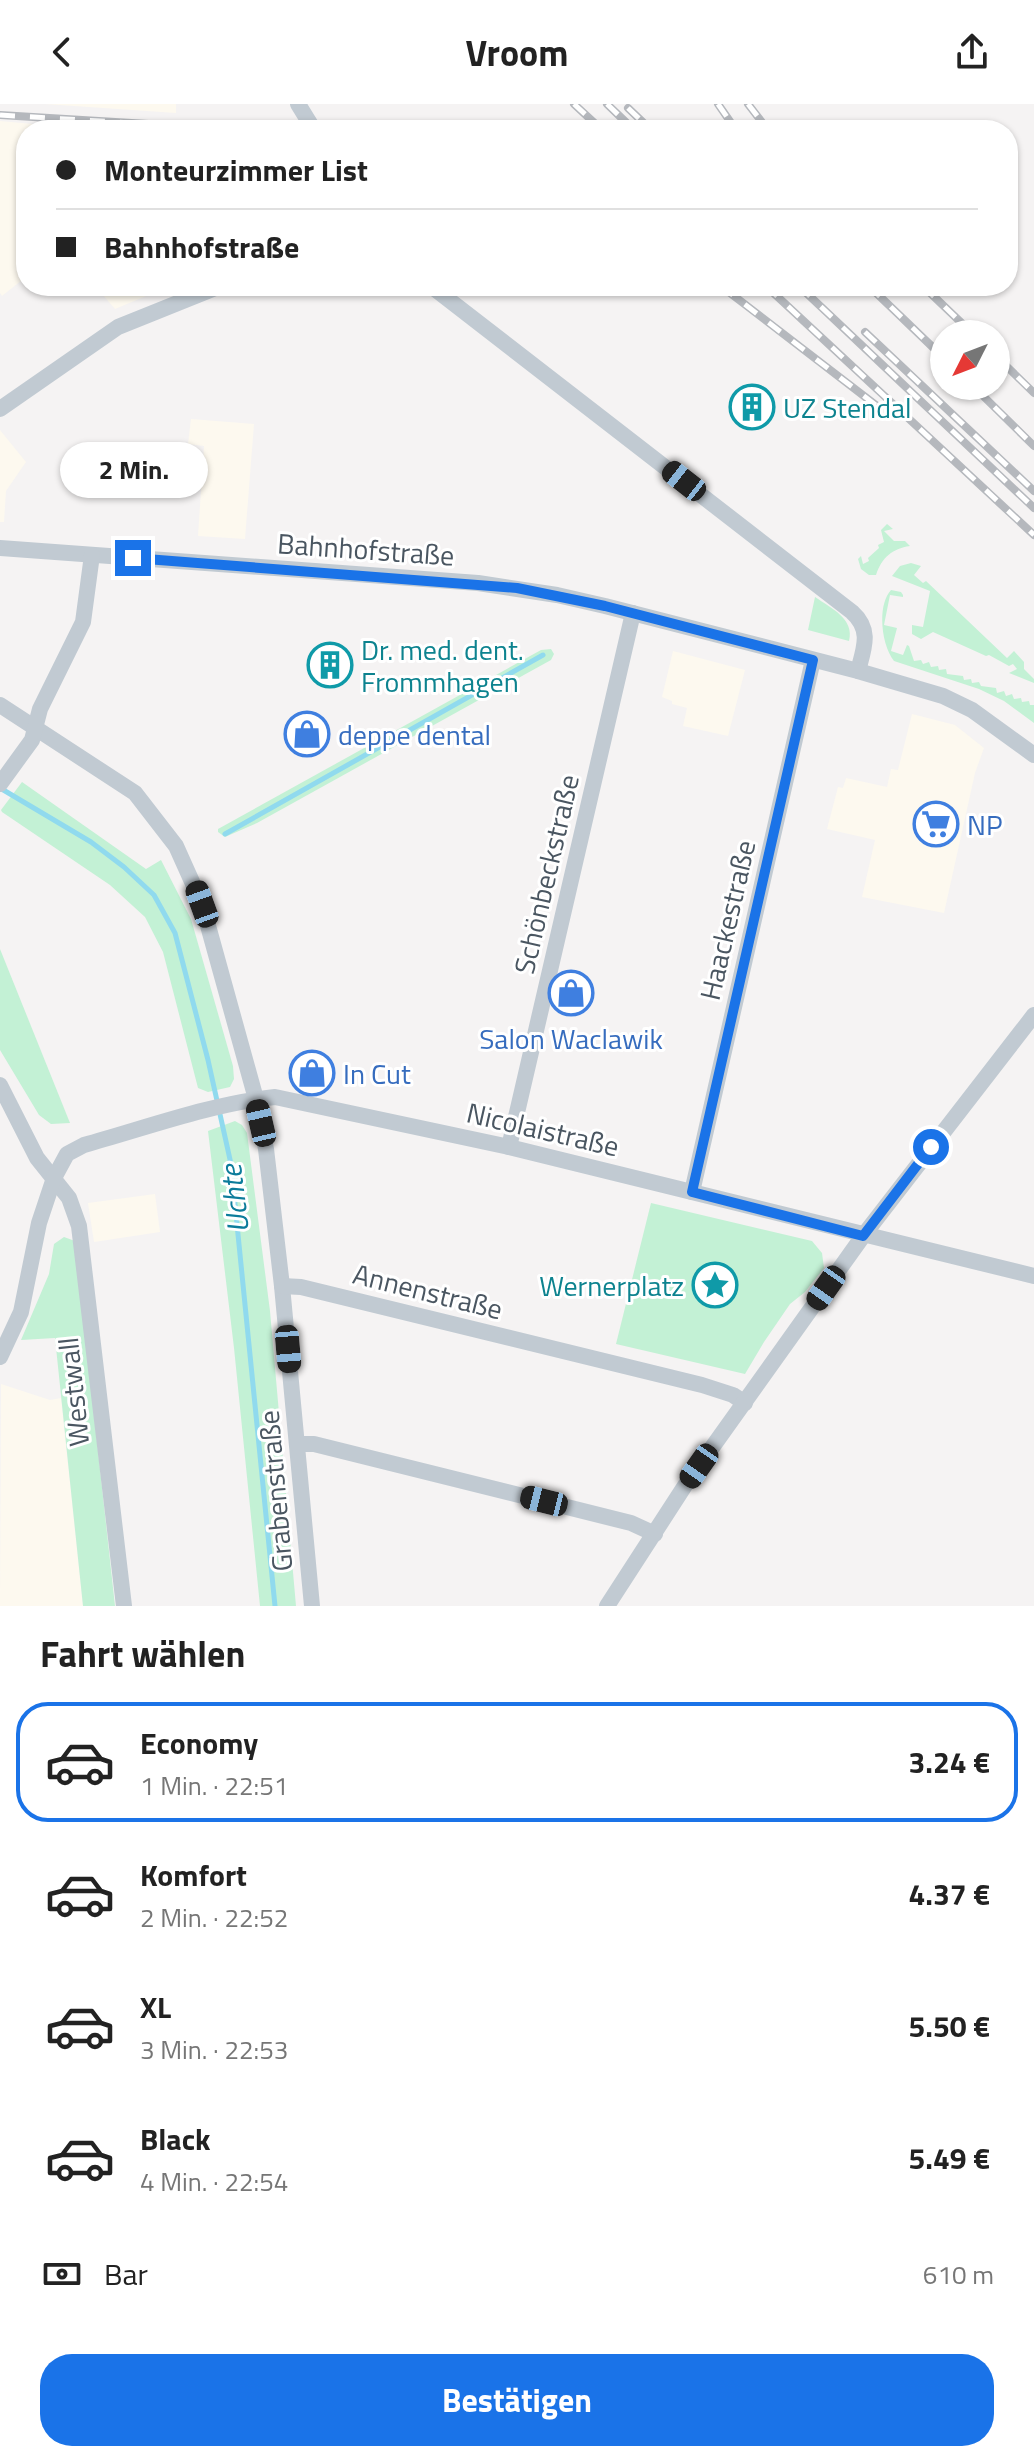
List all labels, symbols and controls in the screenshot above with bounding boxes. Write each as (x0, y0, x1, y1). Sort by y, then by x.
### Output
text: Vroom (466, 25, 568, 80)
icon: back (40, 30, 84, 74)
icon: share (950, 30, 994, 74)
text: Monteurzimmer List (104, 147, 368, 193)
text: Bahnhofstraße (104, 224, 299, 270)
north arrow (930, 320, 1010, 400)
map controls (930, 320, 1010, 400)
building icon: UZ Stendal (728, 383, 776, 431)
place label: UZ Stendal (783, 386, 911, 429)
callout: 2 Min. (59, 442, 207, 498)
text: 2 Min. (99, 450, 169, 489)
car (658, 457, 710, 505)
street label: Bahnhofstraße (276, 521, 456, 577)
route end (115, 540, 151, 576)
place label: Dr. med. dent. Frommhagen (361, 628, 524, 703)
building icon: Dr. med. dent. Frommhagen (306, 641, 354, 689)
shop icon: deppe dental (283, 710, 331, 758)
place label: deppe dental (338, 713, 491, 756)
street label: Schönbeckstraße (502, 770, 590, 978)
supermarket icon: NP (912, 800, 960, 848)
place label: NP (967, 803, 1003, 846)
street label: Haackestraße (688, 836, 766, 1004)
car (183, 877, 221, 931)
shop icon: Salon Waclawik (547, 969, 595, 1017)
place label: Salon Waclawik (479, 1017, 663, 1060)
shop icon: In Cut (288, 1049, 336, 1097)
place label: In Cut (343, 1052, 411, 1095)
street label: Nicolaistraße (463, 1091, 623, 1167)
car (244, 1097, 278, 1149)
route start (913, 1129, 949, 1165)
water label: Uchte (207, 1160, 261, 1236)
street label: Annenstraße (349, 1252, 507, 1330)
place icon: Wernerplatz (691, 1261, 739, 1309)
car (802, 1261, 850, 1315)
place label: Wernerplatz (539, 1264, 684, 1307)
car (274, 1324, 302, 1374)
street label: Westwall (46, 1335, 100, 1449)
street label: Grabenstraße (247, 1409, 303, 1573)
car (675, 1439, 723, 1493)
car (518, 1484, 570, 1518)
text: Fahrt wählen (40, 1626, 245, 1681)
text: Economy (140, 1720, 258, 1766)
icon: car (44, 1726, 116, 1798)
text: 3.24 € (909, 1739, 990, 1785)
text: 1 Min. · 22:51 (140, 1766, 288, 1805)
text: Komfort (140, 1852, 247, 1898)
icon: car (44, 1858, 116, 1930)
text: 4.37 € (909, 1871, 990, 1917)
text: 2 Min. · 22:52 (140, 1898, 288, 1937)
text: XL (140, 1984, 171, 2030)
icon: car (44, 1990, 116, 2062)
text: 5.50 € (909, 2003, 990, 2049)
text: 3 Min. · 22:53 (140, 2030, 288, 2069)
text: Black (140, 2116, 211, 2162)
icon: car (44, 2122, 116, 2194)
text: 5.49 € (909, 2135, 990, 2181)
text: 4 Min. · 22:54 (140, 2162, 288, 2201)
text: Bar (104, 2251, 148, 2297)
icon: cash (40, 2252, 84, 2296)
text: 610 m (923, 2255, 994, 2294)
button: Bestätigen (40, 2354, 994, 2446)

